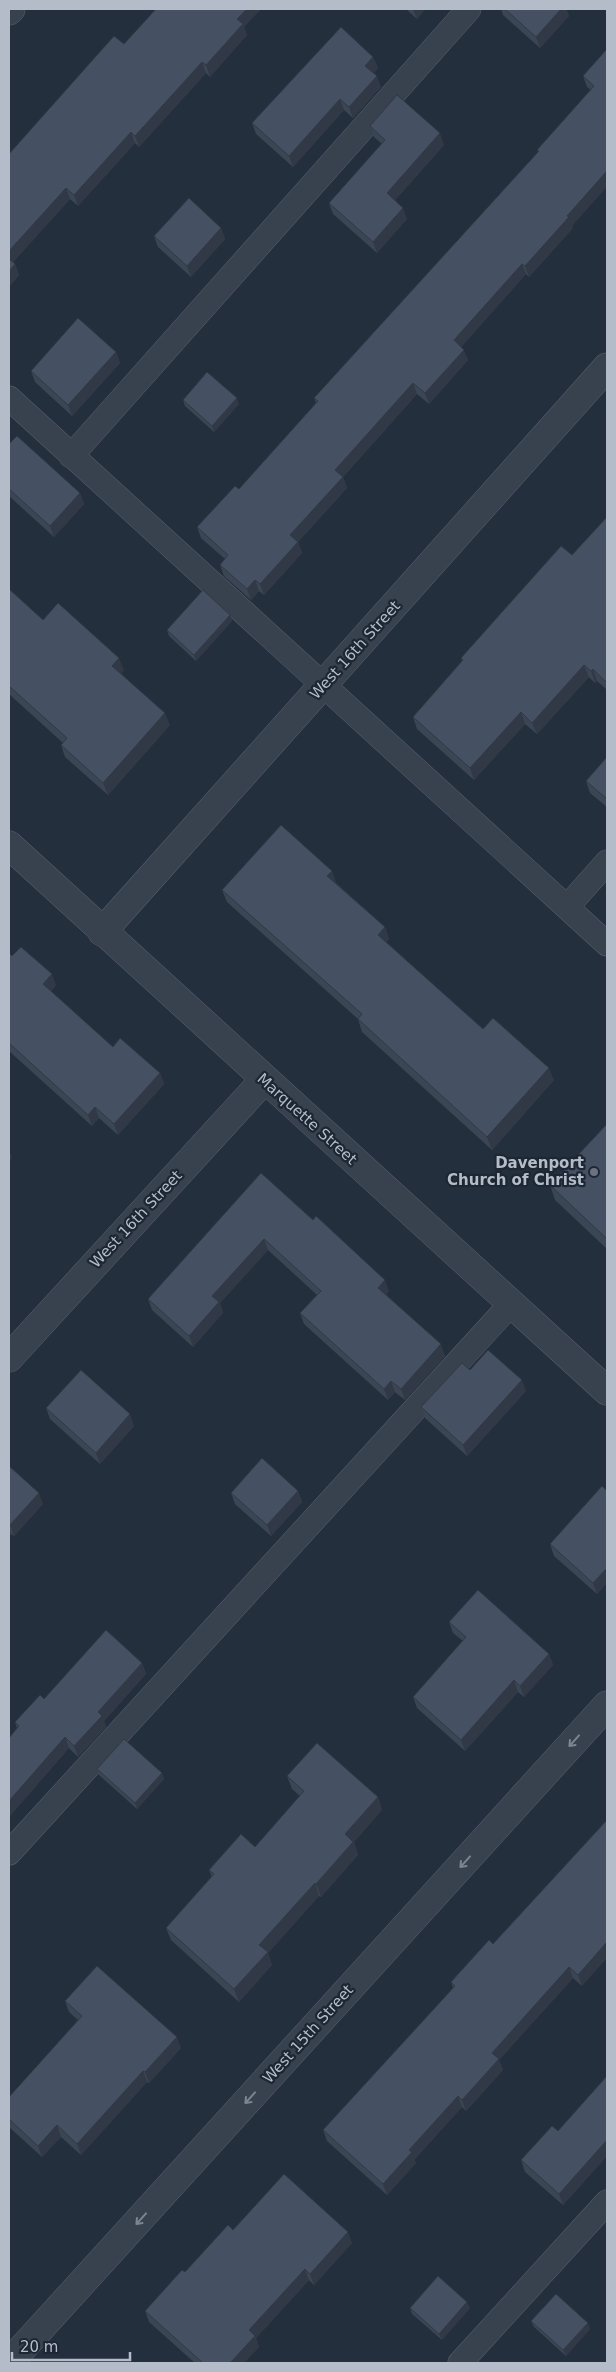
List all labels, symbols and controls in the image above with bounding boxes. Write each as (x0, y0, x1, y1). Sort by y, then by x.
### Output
street label: West 16th Street (306, 597, 404, 703)
street label: Marquette Street (254, 1070, 361, 1168)
place label: Davenport Church of Christ (447, 1154, 584, 1189)
marker: Davenport Church of Christ (588, 1166, 600, 1178)
street label: West 16th Street (86, 1167, 186, 1271)
one-way arrow (569, 1735, 580, 1748)
one-way arrow (459, 1855, 471, 1868)
street label: West 15th Street (259, 1981, 357, 2087)
one-way arrow (244, 2092, 256, 2105)
one-way arrow (135, 2212, 147, 2225)
scale bar (12, 2330, 130, 2362)
text: 20 m (20, 2338, 58, 2356)

